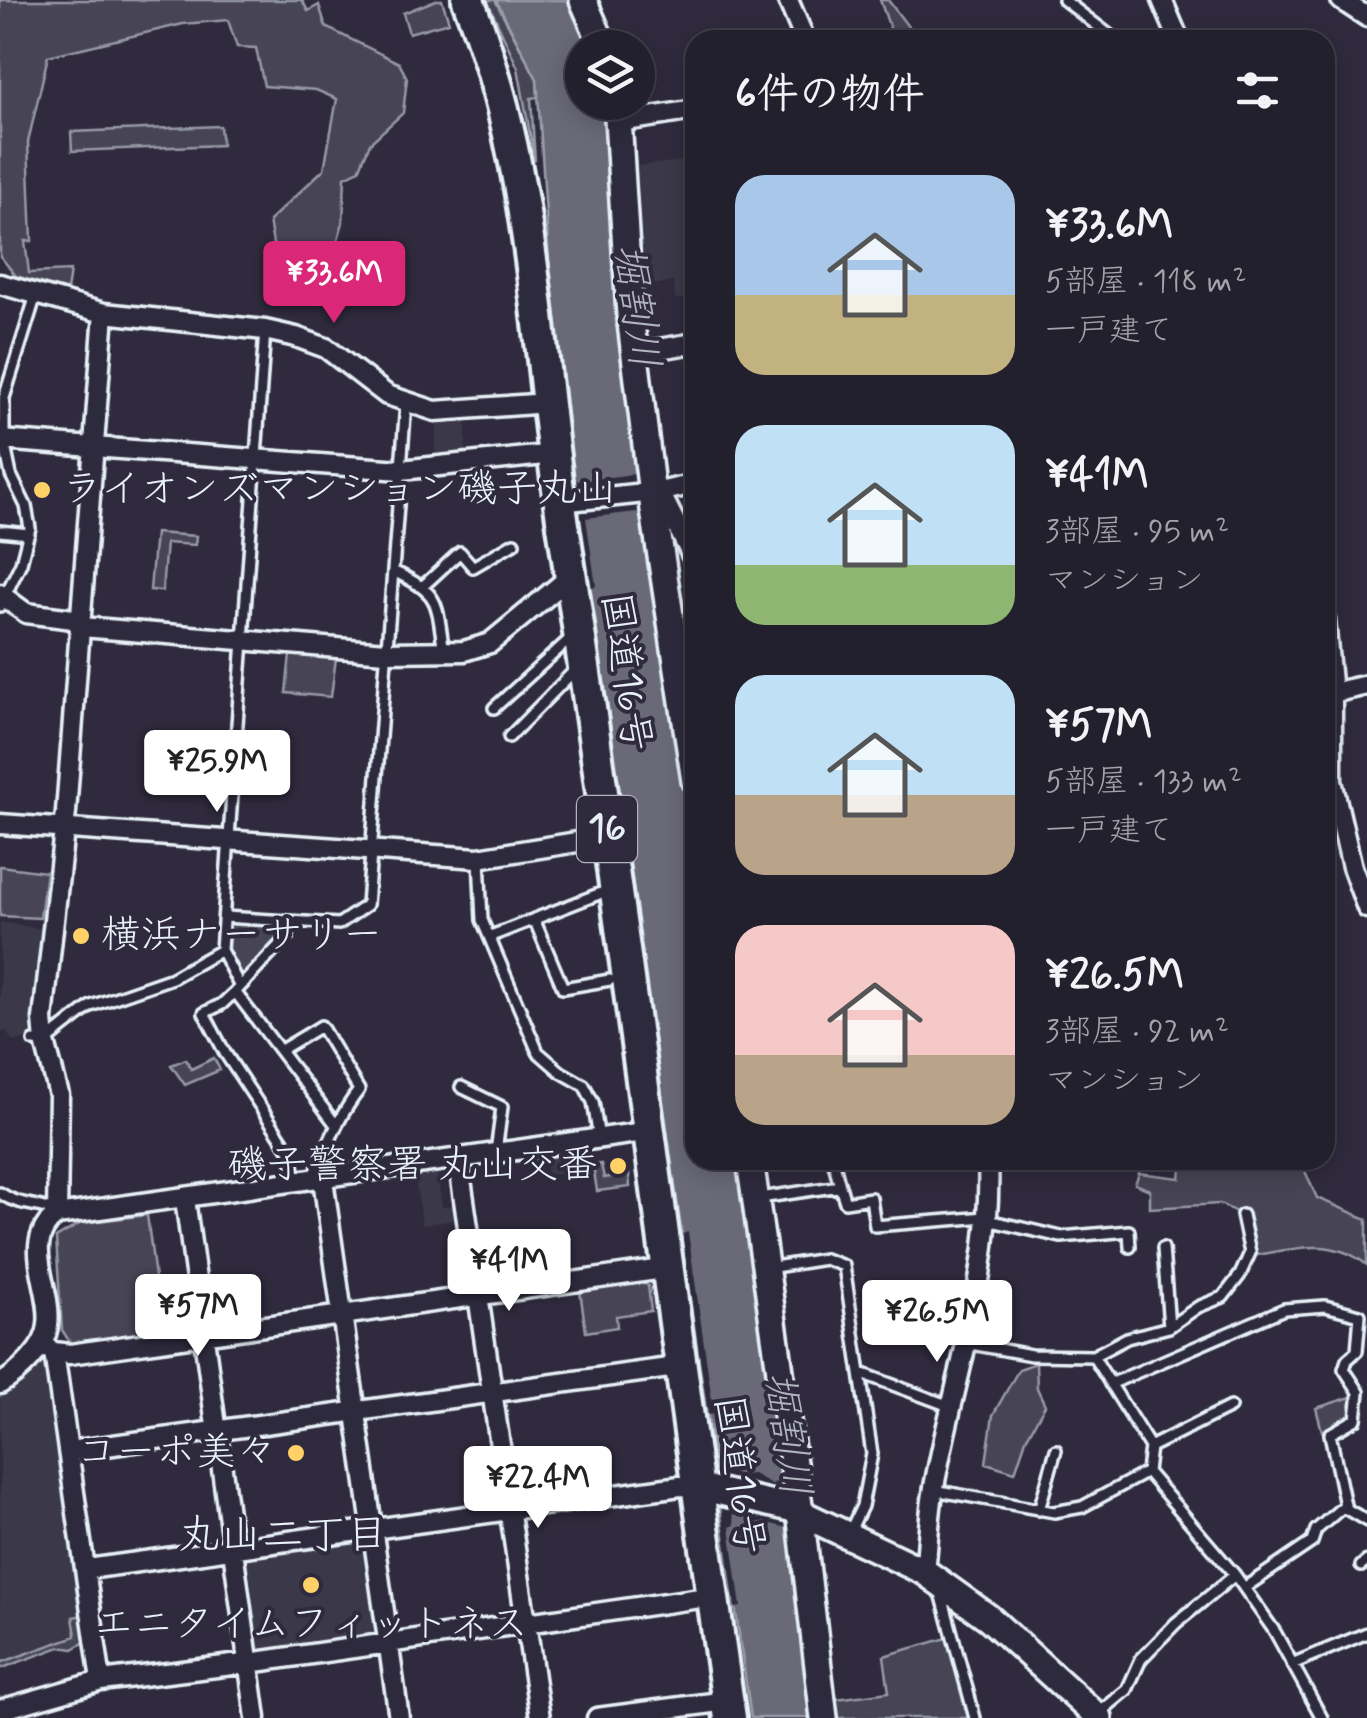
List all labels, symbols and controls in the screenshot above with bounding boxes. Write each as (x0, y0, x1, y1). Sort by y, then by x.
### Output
map controls (565, 30, 655, 120)
button: layers (565, 30, 655, 120)
icon: filters (1230, 63, 1285, 118)
text: 6件の物件 (735, 68, 925, 123)
text: ¥33.6M (1045, 199, 1173, 254)
icon: home (815, 215, 935, 335)
water label: 堀割川 (599, 240, 671, 372)
pin: ¥33.6M (253, 241, 415, 326)
text: ¥33.6M (285, 252, 383, 294)
text: 5部屋 · 118 m² (1045, 261, 1246, 303)
text: 一戸建て (1045, 310, 1173, 352)
text: ¥41M (1045, 449, 1149, 504)
place label: ライオンズマンション磯子丸山 (62, 464, 617, 516)
icon: home (815, 465, 935, 585)
marker: ライオンズマンション磯子丸山 (31, 479, 53, 501)
text: 3部屋 · 95 m² (1045, 511, 1229, 553)
text: マンション (1045, 560, 1204, 602)
street label: 国道16号 (588, 589, 662, 755)
text: ¥57M (1045, 699, 1152, 754)
icon: home (815, 715, 935, 835)
pin: ¥25.9M (136, 730, 298, 815)
text: ¥25.9M (166, 741, 268, 783)
text: 5部屋 · 133 m² (1045, 761, 1242, 803)
road number: 16 (577, 796, 637, 862)
text: 一戸建て (1045, 810, 1173, 852)
place label: 横浜ナーサリー (101, 910, 383, 962)
marker: 横浜ナーサリー (70, 925, 92, 947)
text: ¥26.5M (1045, 949, 1184, 1004)
icon: home (815, 965, 935, 1085)
text: 3部屋 · 92 m² (1045, 1011, 1229, 1053)
text: マンション (1045, 1060, 1204, 1102)
place label: 磯子警察署 丸山交番 (227, 1140, 598, 1192)
marker: 磯子警察署 丸山交番 (607, 1155, 629, 1177)
pin: ¥41M (450, 1229, 568, 1314)
text: ¥41M (470, 1240, 548, 1282)
pin: ¥57M (139, 1274, 257, 1359)
pin: ¥26.5M (856, 1280, 1018, 1365)
text: ¥57M (157, 1285, 239, 1327)
text: ¥26.5M (884, 1291, 990, 1333)
water label: 堀割川 (750, 1368, 822, 1500)
street label: 国道16号 (701, 1392, 775, 1558)
place label: コーポ美々 (76, 1427, 276, 1479)
marker: コーポ美々 (285, 1442, 307, 1464)
pin: ¥22.4M (457, 1446, 619, 1531)
text: ¥22.4M (486, 1457, 590, 1499)
district label: 丸山二丁目 (178, 1509, 388, 1564)
marker: エニタイムフィットネス (300, 1574, 322, 1596)
place label: エニタイムフィットネス (93, 1599, 529, 1651)

